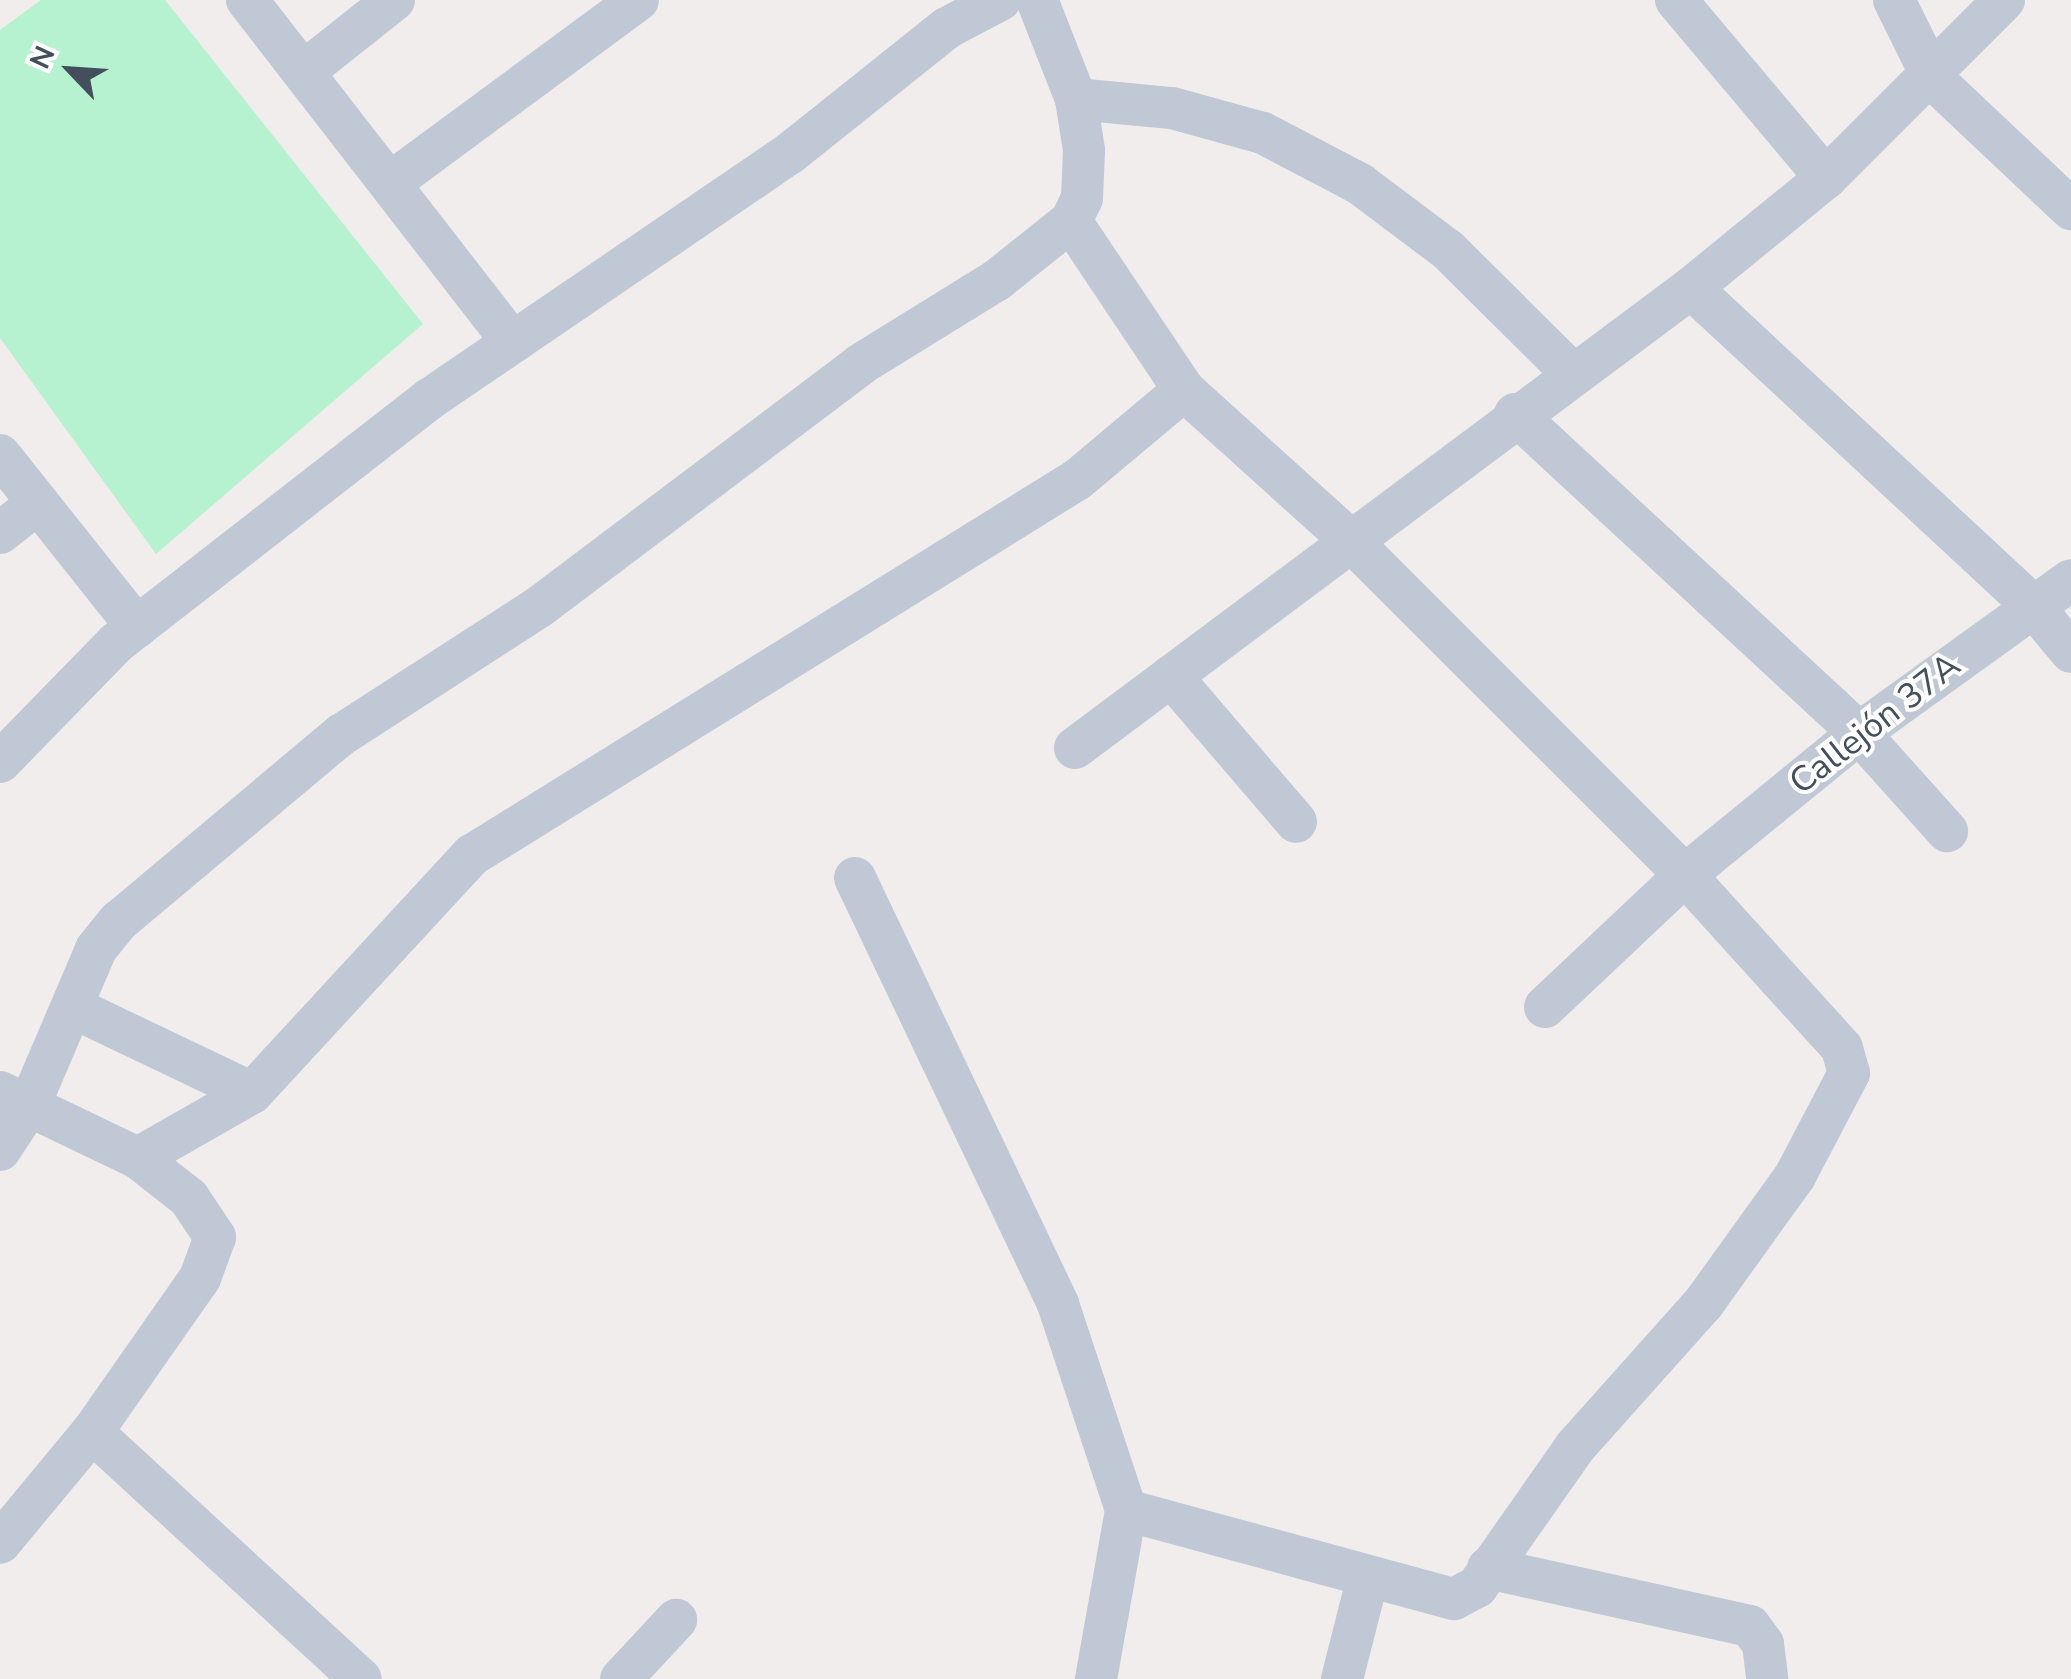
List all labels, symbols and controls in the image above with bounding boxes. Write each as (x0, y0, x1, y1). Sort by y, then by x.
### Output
north arrow (20, 20, 120, 120)
text: N (21, 40, 64, 75)
street label: Callejón 37A (1781, 644, 1969, 804)

